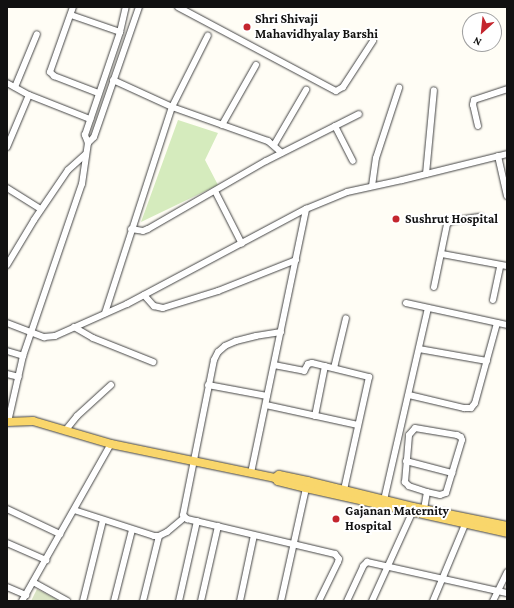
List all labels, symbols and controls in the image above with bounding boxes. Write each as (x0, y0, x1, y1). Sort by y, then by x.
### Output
place label: Shri Shivaji Mahavidhyalay Barshi (255, 12, 378, 43)
north arrow (462, 12, 502, 52)
marker: Shri Shivaji Mahavidhyalay Barshi (242, 22, 252, 32)
text: N (471, 35, 483, 49)
place label: Sushrut Hospital (405, 211, 498, 227)
marker: Sushrut Hospital (390, 213, 402, 225)
place label: Gajanan Maternity Hospital (345, 504, 449, 535)
marker: Gajanan Maternity Hospital (330, 513, 342, 525)

